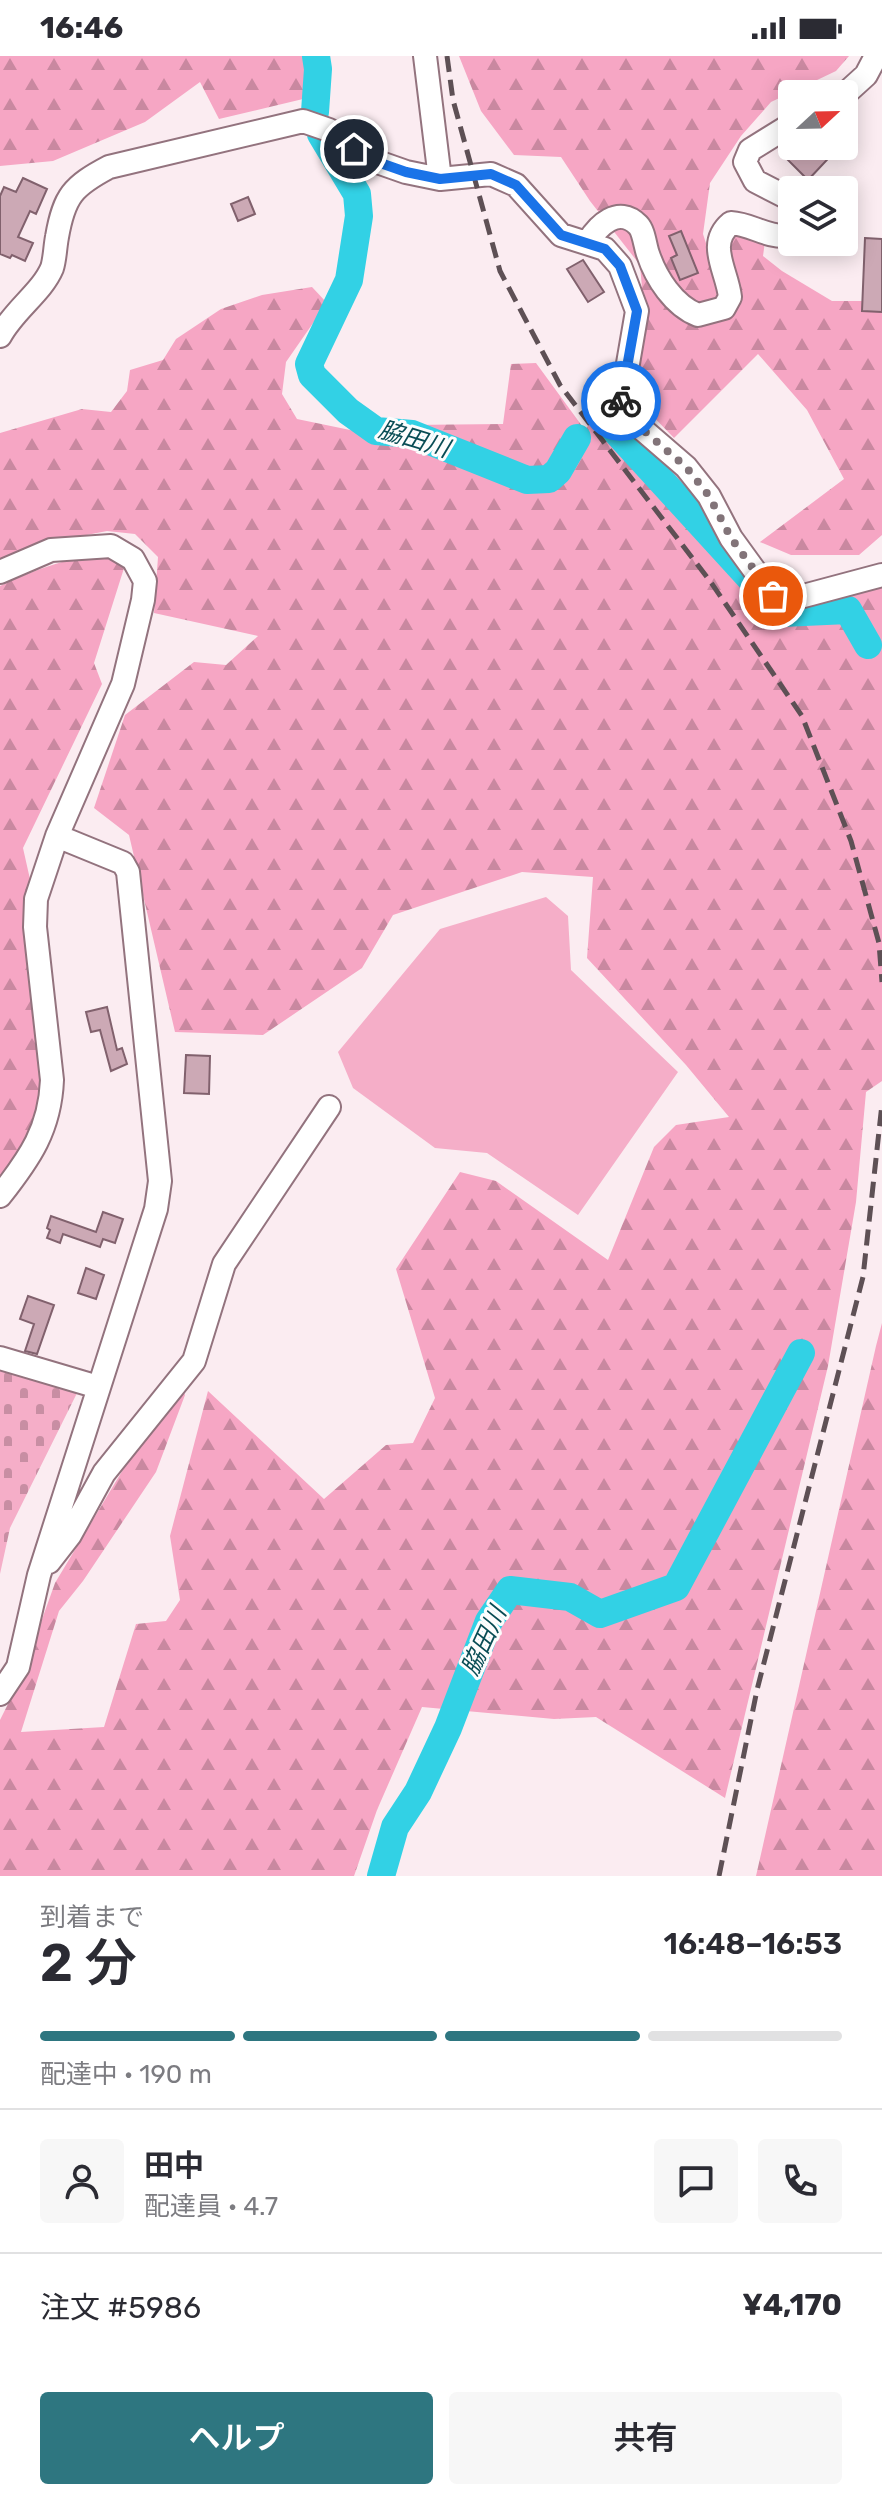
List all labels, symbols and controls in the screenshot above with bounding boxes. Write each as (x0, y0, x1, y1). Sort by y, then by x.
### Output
text: 16:46 (40, 10, 123, 46)
north arrow (778, 80, 858, 160)
map controls (778, 80, 858, 256)
pin (320, 115, 388, 183)
icon: home (332, 127, 376, 171)
button: layers (778, 176, 858, 256)
courier (581, 361, 661, 441)
icon: bike (599, 379, 643, 423)
water label: 脇田川 (375, 415, 455, 464)
pin (739, 562, 807, 630)
icon: bag (751, 574, 795, 618)
water label: 脇田川 (456, 1600, 513, 1680)
text: 到着まで (40, 1902, 144, 1933)
text: 16:48–16:53 (664, 1926, 842, 1962)
text: 2 分 (40, 1932, 136, 1994)
text: 配達中 · 190 m (40, 2059, 212, 2090)
button: person (40, 2139, 124, 2223)
button: chat (654, 2139, 738, 2223)
button: phone (758, 2139, 842, 2223)
text: 田中 (144, 2148, 204, 2184)
text: 配達員 · 4.7 (144, 2191, 278, 2222)
text: ¥4,170 (742, 2287, 842, 2323)
text: 注文 #5986 (40, 2290, 201, 2326)
button: ヘルプ (40, 2392, 433, 2484)
button: 共有 (449, 2392, 842, 2484)

